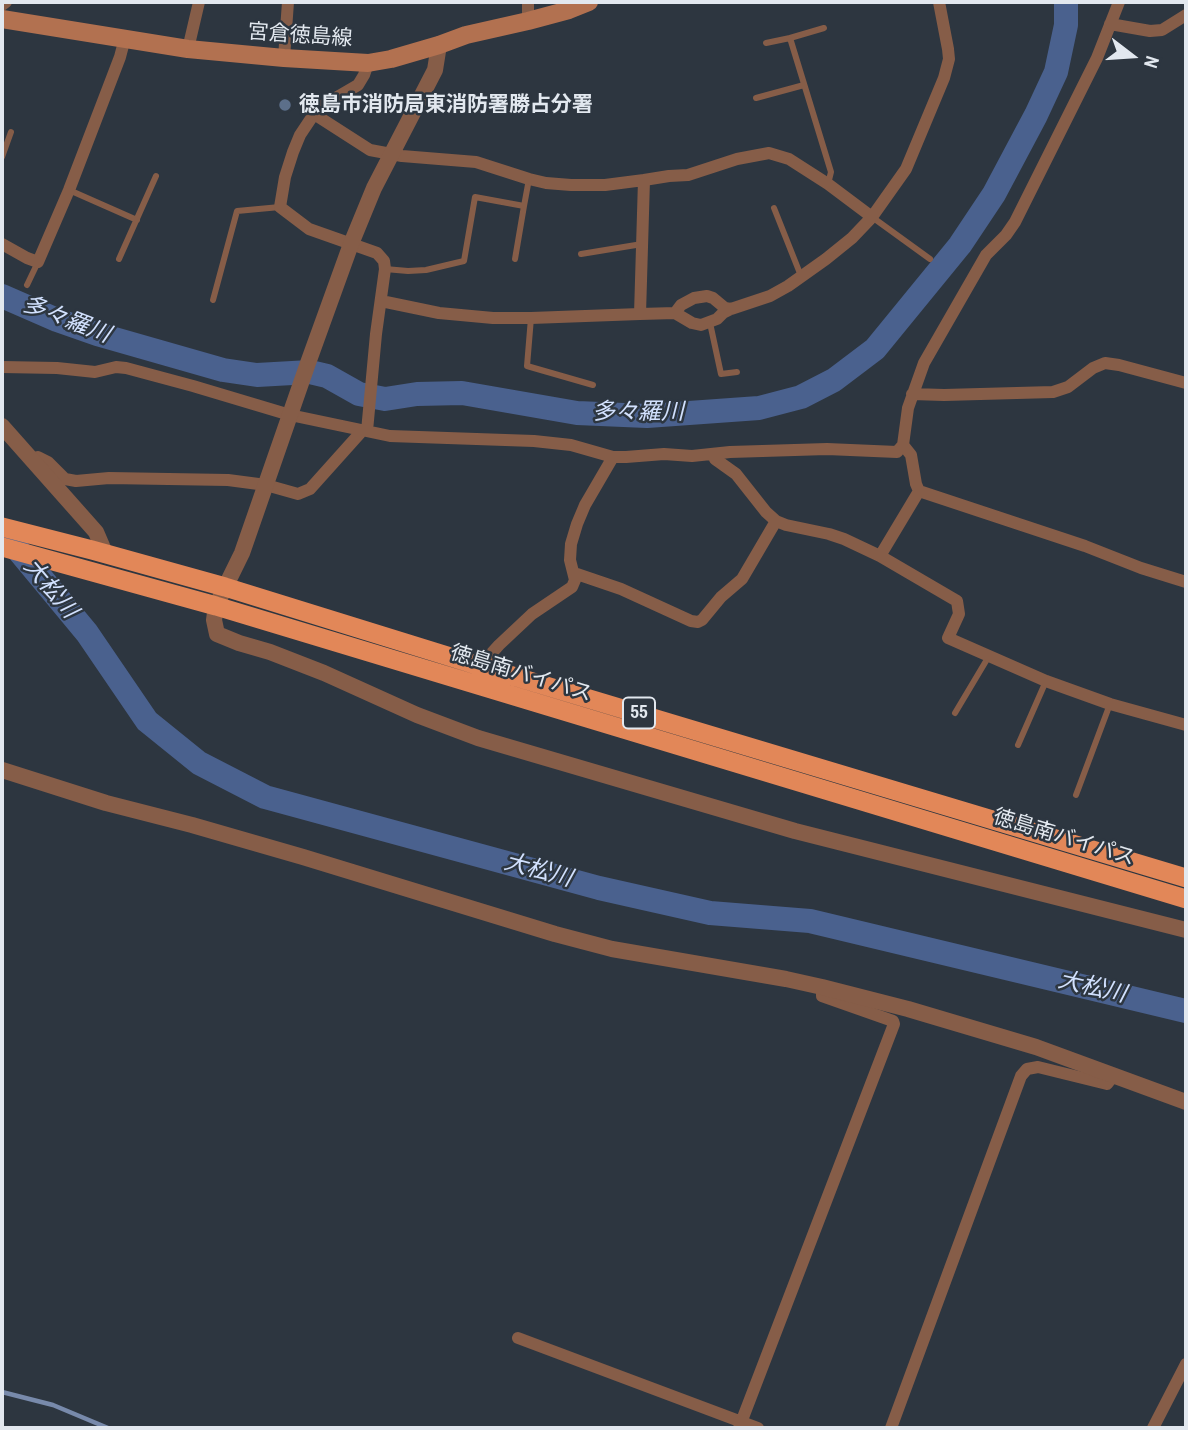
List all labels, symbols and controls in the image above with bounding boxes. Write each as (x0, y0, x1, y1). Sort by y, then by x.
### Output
street label: 宮倉徳島線 (247, 20, 353, 52)
north arrow (1097, 21, 1167, 91)
text: N (1138, 53, 1166, 71)
place label: 徳島市消防局東消防署勝占分署 (299, 92, 593, 118)
marker: 徳島市消防局東消防署勝占分署 (277, 97, 293, 113)
water label: 多々羅川 (18, 291, 114, 349)
water label: 多々羅川 (592, 399, 684, 427)
water label: 大松川 (17, 554, 83, 624)
street label: 徳島南バイパス (447, 640, 595, 708)
road number: 55 (623, 698, 655, 728)
street label: 徳島南バイパス (990, 804, 1138, 872)
water label: 大松川 (501, 849, 575, 893)
water label: 大松川 (1055, 967, 1129, 1009)

